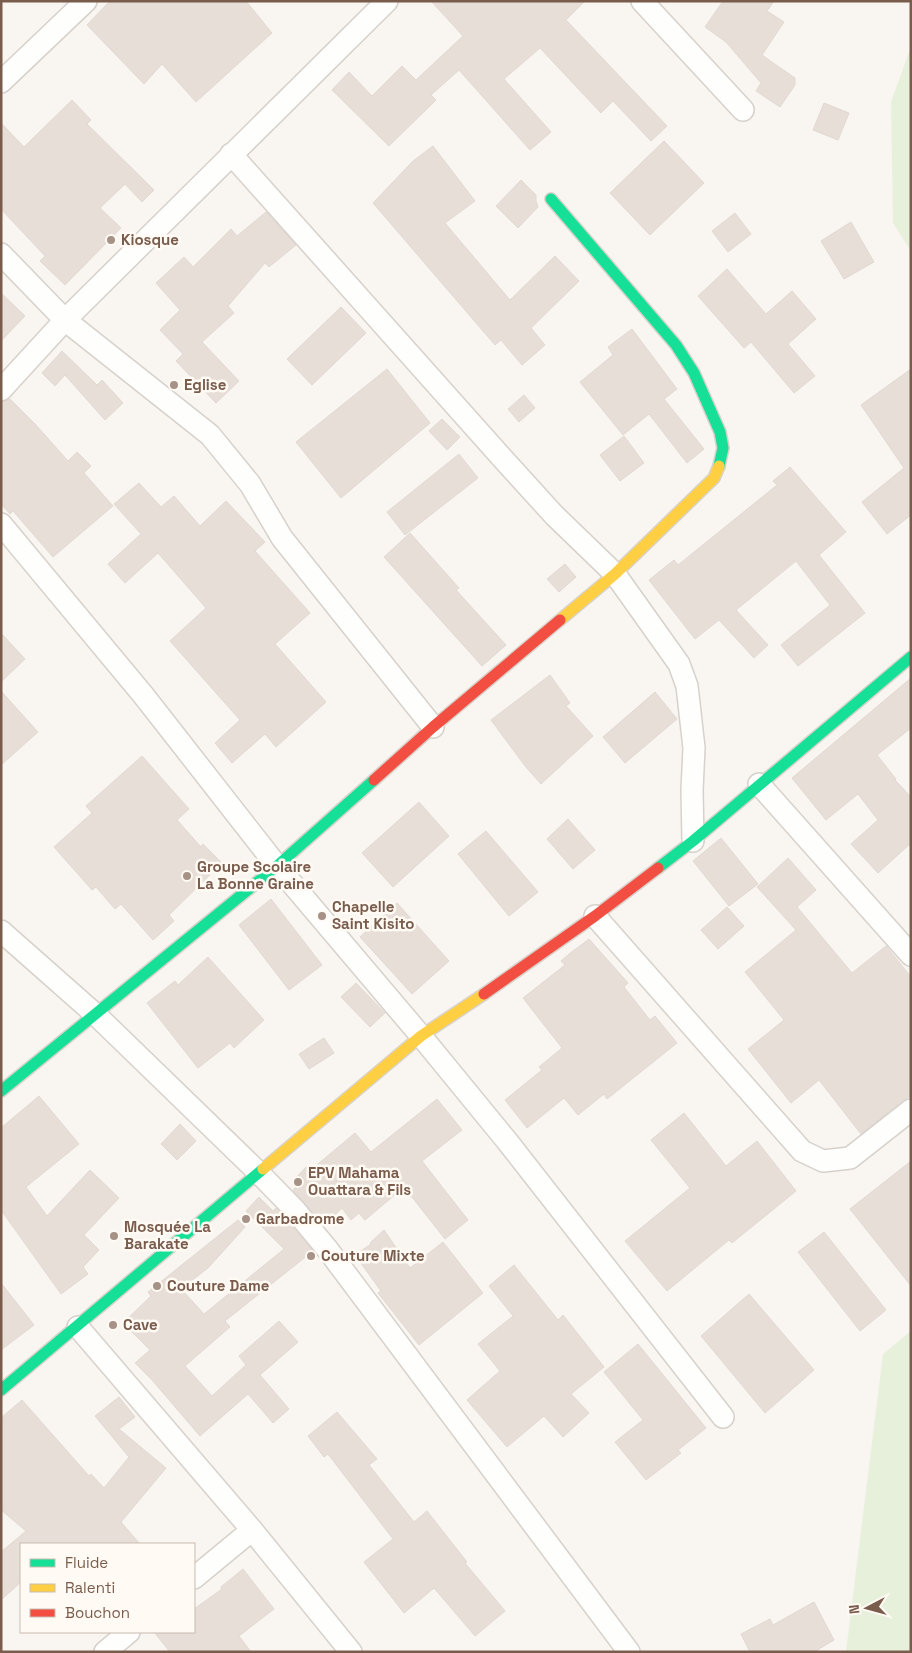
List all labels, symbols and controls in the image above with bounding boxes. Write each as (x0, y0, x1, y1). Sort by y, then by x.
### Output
place label: Kiosque (121, 230, 179, 249)
marker: Kiosque (105, 234, 117, 246)
place label: Eglise (184, 375, 227, 394)
marker: Eglise (168, 379, 180, 391)
place label: Groupe Scolaire La Bonne Graine (197, 857, 314, 893)
marker: Groupe Scolaire La Bonne Graine (181, 870, 193, 882)
place label: Chapelle Saint Kisito (332, 897, 414, 933)
marker: Chapelle Saint Kisito (316, 910, 328, 922)
place label: EPV Mahama Ouattara & Fils (308, 1163, 411, 1199)
marker: EPV Mahama Ouattara & Fils (292, 1176, 304, 1188)
place label: Garbadrome (256, 1209, 345, 1228)
marker: Garbadrome (240, 1213, 252, 1225)
place label: Mosquée La Barakate (124, 1217, 211, 1253)
marker: Mosquée La Barakate (108, 1230, 120, 1242)
place label: Couture Mixte (321, 1246, 425, 1265)
marker: Couture Mixte (305, 1250, 317, 1262)
place label: Couture Dame (167, 1276, 270, 1295)
marker: Couture Dame (151, 1280, 163, 1292)
place label: Cave (123, 1315, 158, 1334)
marker: Cave (107, 1319, 119, 1331)
legend (20, 1543, 195, 1633)
text: Fluide (65, 1553, 108, 1572)
text: Ralenti (65, 1578, 115, 1597)
north arrow (842, 1583, 892, 1633)
text: Bouchon (65, 1603, 130, 1622)
text: N (845, 1604, 864, 1615)

